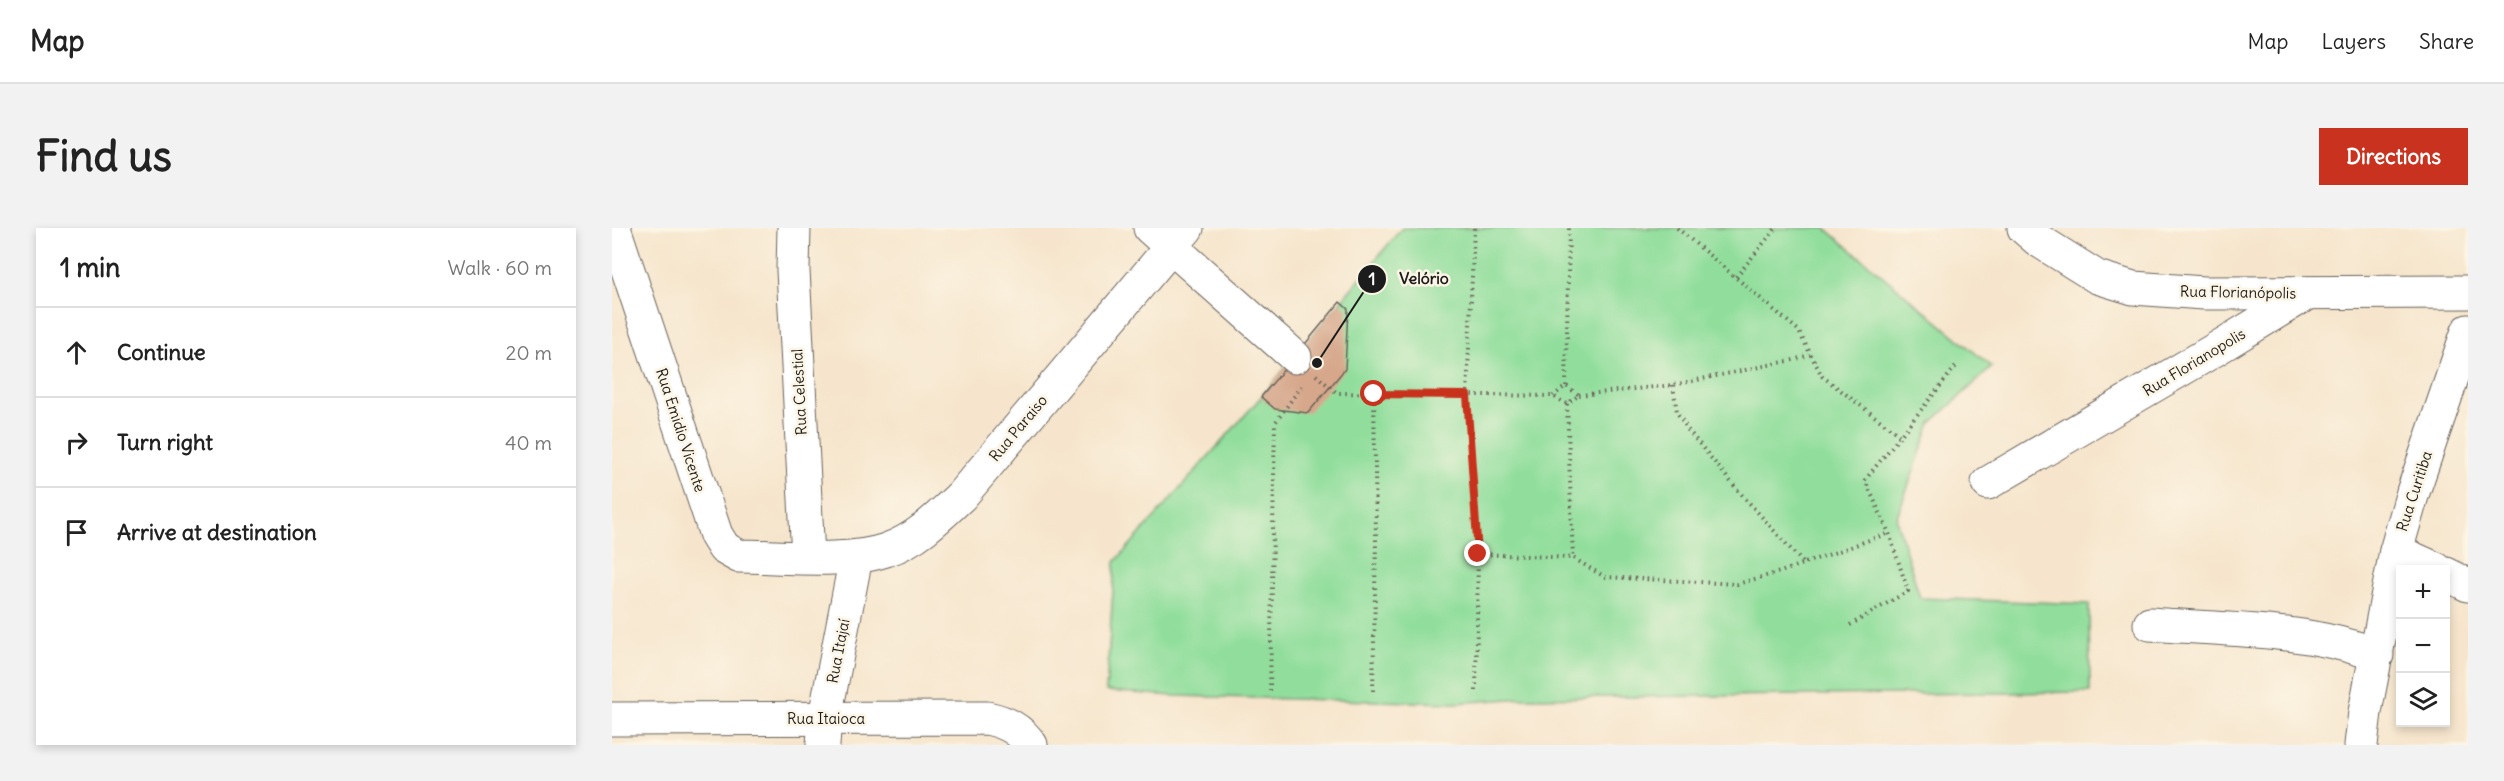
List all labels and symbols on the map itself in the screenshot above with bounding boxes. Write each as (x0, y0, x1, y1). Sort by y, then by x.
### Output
callout: Velório (1357, 262, 1461, 296)
text: 1 (1368, 267, 1376, 290)
text: Velório (1399, 268, 1449, 288)
street label: Rua Florianópolis (2180, 281, 2296, 303)
street label: Rua Florianopolis (2139, 324, 2249, 400)
street label: Rua Celestial (787, 348, 811, 436)
street label: Rua Emidio Vicente (652, 366, 710, 494)
route start (1360, 380, 1386, 406)
street label: Rua Paraiso (985, 391, 1051, 465)
street label: Rua Curitiba (2392, 448, 2436, 534)
route end (1464, 540, 1490, 566)
street label: Rua Itajaí (822, 617, 854, 685)
street label: Rua Itaioca (787, 709, 865, 728)

